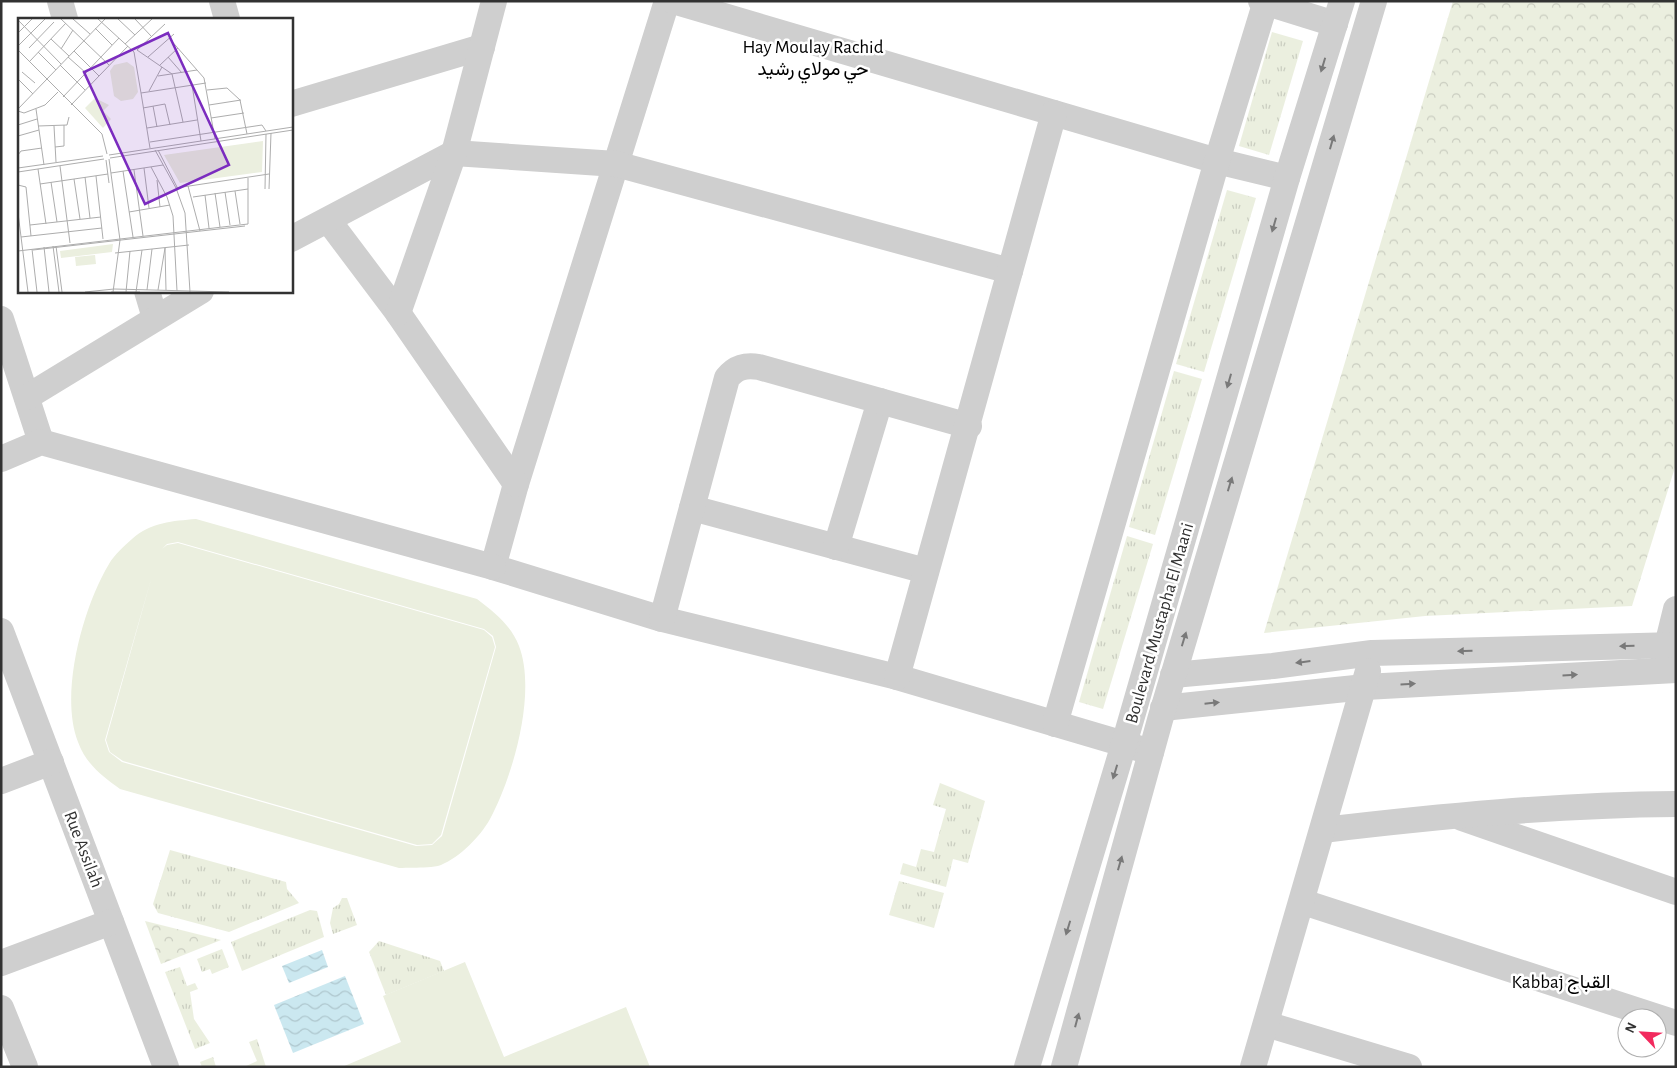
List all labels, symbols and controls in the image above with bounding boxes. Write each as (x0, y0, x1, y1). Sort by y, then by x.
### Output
inset map (18, 18, 292, 292)
district label: Hay Moulay Rachid حي مولاي رشيد (742, 38, 884, 84)
one-way arrow (1318, 57, 1326, 72)
one-way arrow (1329, 135, 1337, 150)
one-way arrow (1269, 217, 1277, 232)
one-way arrow (1224, 374, 1232, 389)
one-way arrow (1227, 476, 1235, 491)
street label: Boulevard Mustapha El Maani (1123, 521, 1197, 726)
one-way arrow (1180, 632, 1188, 647)
one-way arrow (1619, 642, 1635, 650)
one-way arrow (1456, 647, 1472, 655)
one-way arrow (1294, 658, 1310, 666)
one-way arrow (1563, 670, 1579, 678)
one-way arrow (1401, 680, 1417, 688)
one-way arrow (1204, 699, 1220, 707)
one-way arrow (1111, 765, 1119, 780)
street label: Rue Assilah (60, 809, 106, 890)
one-way arrow (1116, 855, 1124, 870)
one-way arrow (1063, 920, 1071, 935)
district label: Kabbaj القباج (1511, 973, 1611, 994)
north arrow (1617, 1008, 1667, 1058)
one-way arrow (1073, 1012, 1081, 1027)
text: N (1623, 1021, 1640, 1035)

